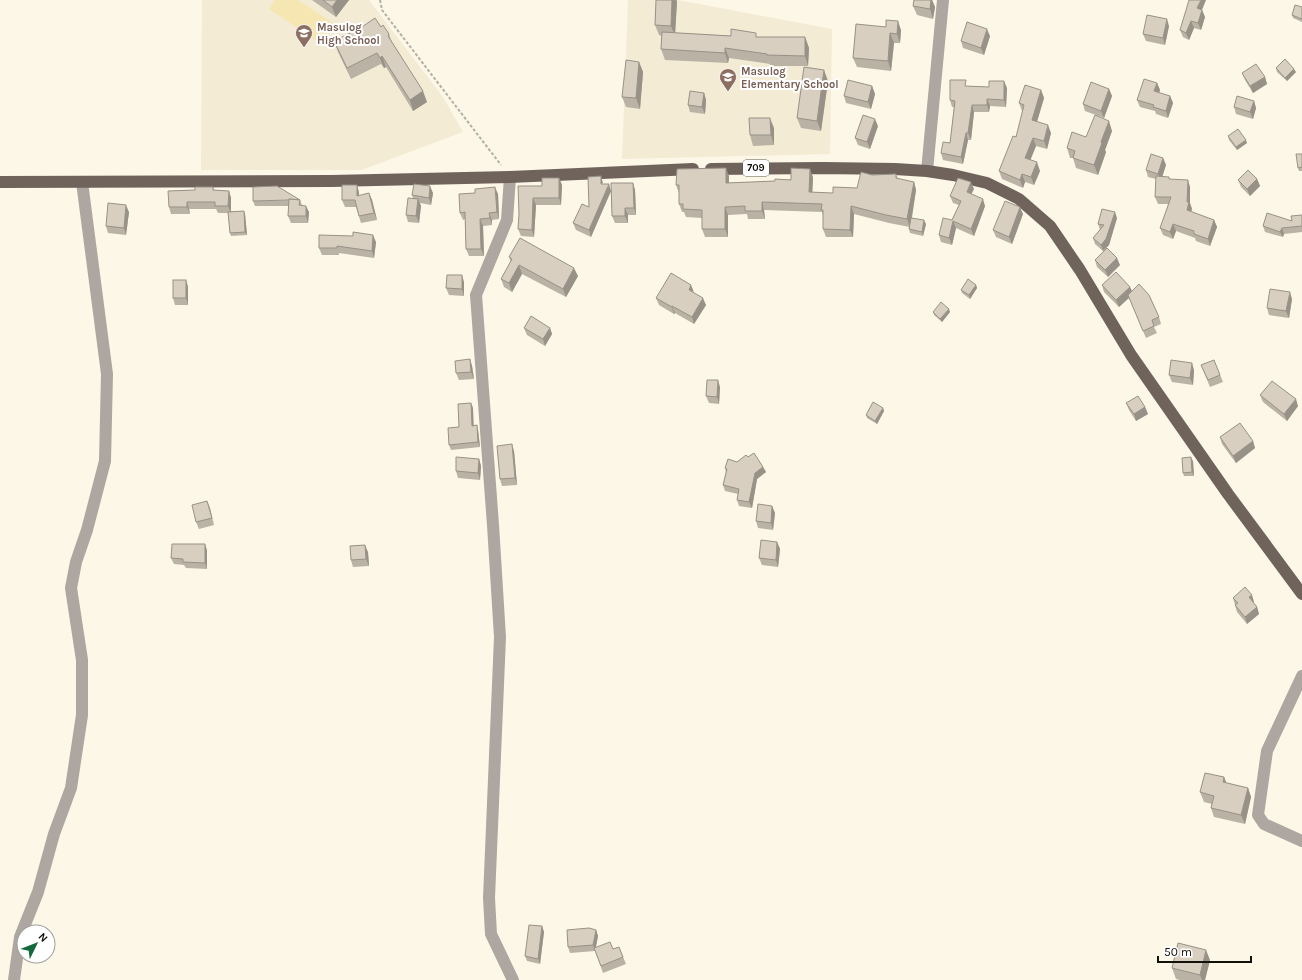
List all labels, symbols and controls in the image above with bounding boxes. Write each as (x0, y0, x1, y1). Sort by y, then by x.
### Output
place label: Masulog High School (317, 21, 380, 47)
school or university icon: Masulog High School (294, 23, 314, 48)
place label: Masulog Elementary School (741, 65, 839, 91)
school or university icon: Masulog Elementary School (718, 67, 738, 92)
road number: 709 (743, 160, 769, 176)
north arrow (16, 924, 56, 964)
text: N (36, 930, 50, 945)
scale bar (1158, 938, 1251, 964)
text: 50 m (1164, 945, 1192, 959)

